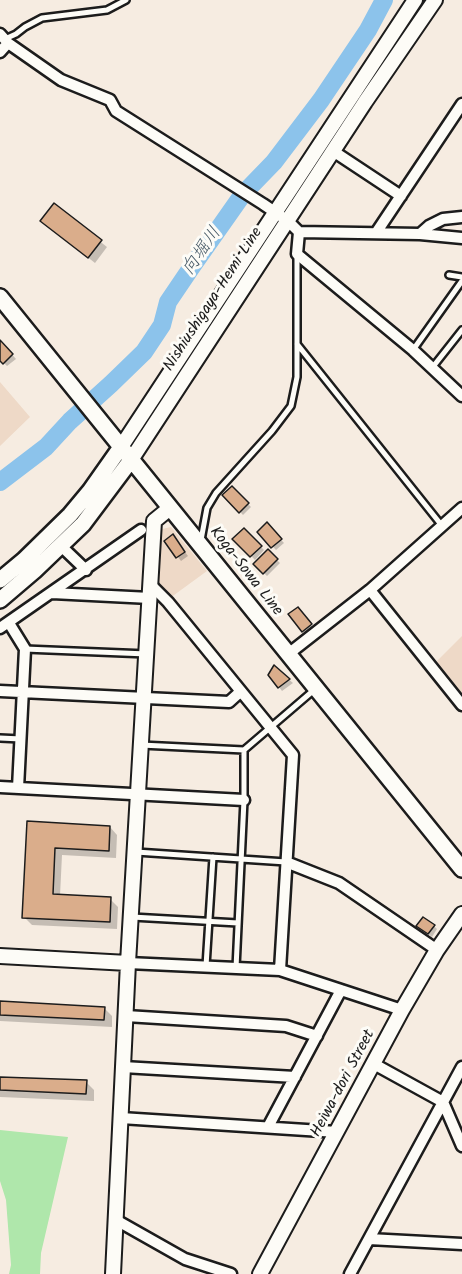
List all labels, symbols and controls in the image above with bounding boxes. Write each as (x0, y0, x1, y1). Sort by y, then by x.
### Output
water label: 向堀川 (179, 224, 227, 280)
street label: Nishiushigaya-Hemi Line (160, 225, 268, 375)
street label: Koga-Sowa Line (204, 524, 286, 620)
street label: Heiwa-dori Street (308, 1027, 380, 1141)

